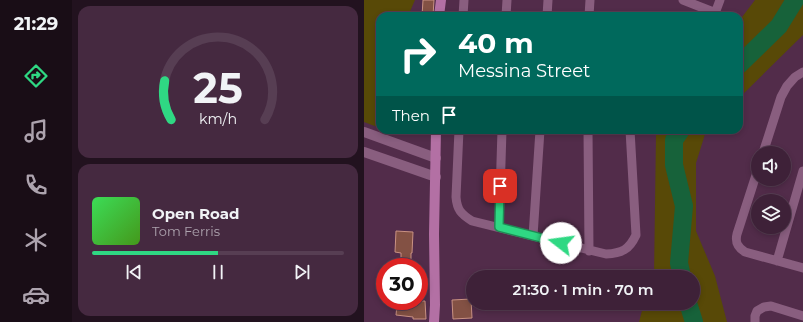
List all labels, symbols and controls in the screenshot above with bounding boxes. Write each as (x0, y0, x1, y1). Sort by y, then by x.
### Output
text: 21:29 (14, 13, 58, 35)
text: 40 m (458, 26, 534, 60)
icon: right (392, 28, 444, 80)
text: Messina Street (458, 60, 590, 82)
icon: directions (22, 62, 50, 90)
text: 25 (193, 63, 243, 113)
icon: arrive (438, 104, 460, 126)
text: Then (392, 106, 430, 125)
text: km/h (199, 110, 237, 128)
icon: music (22, 117, 50, 145)
map controls (751, 146, 791, 234)
button: sound (751, 146, 791, 186)
pin (483, 169, 517, 203)
icon: phone (22, 171, 50, 199)
icon: arrive (489, 175, 511, 197)
button: layers (751, 194, 791, 234)
text: Open Road (152, 204, 240, 223)
position arrow (540, 222, 582, 264)
text: Tom Ferris (152, 223, 220, 239)
icon: climate (22, 226, 50, 254)
speed limit sign: 30 (376, 258, 428, 310)
icon: previous (123, 261, 145, 283)
icon: pause (207, 261, 229, 283)
icon: next (291, 261, 313, 283)
text: 21:30 · 1 min · 70 m (512, 280, 654, 299)
icon: car (22, 281, 50, 309)

